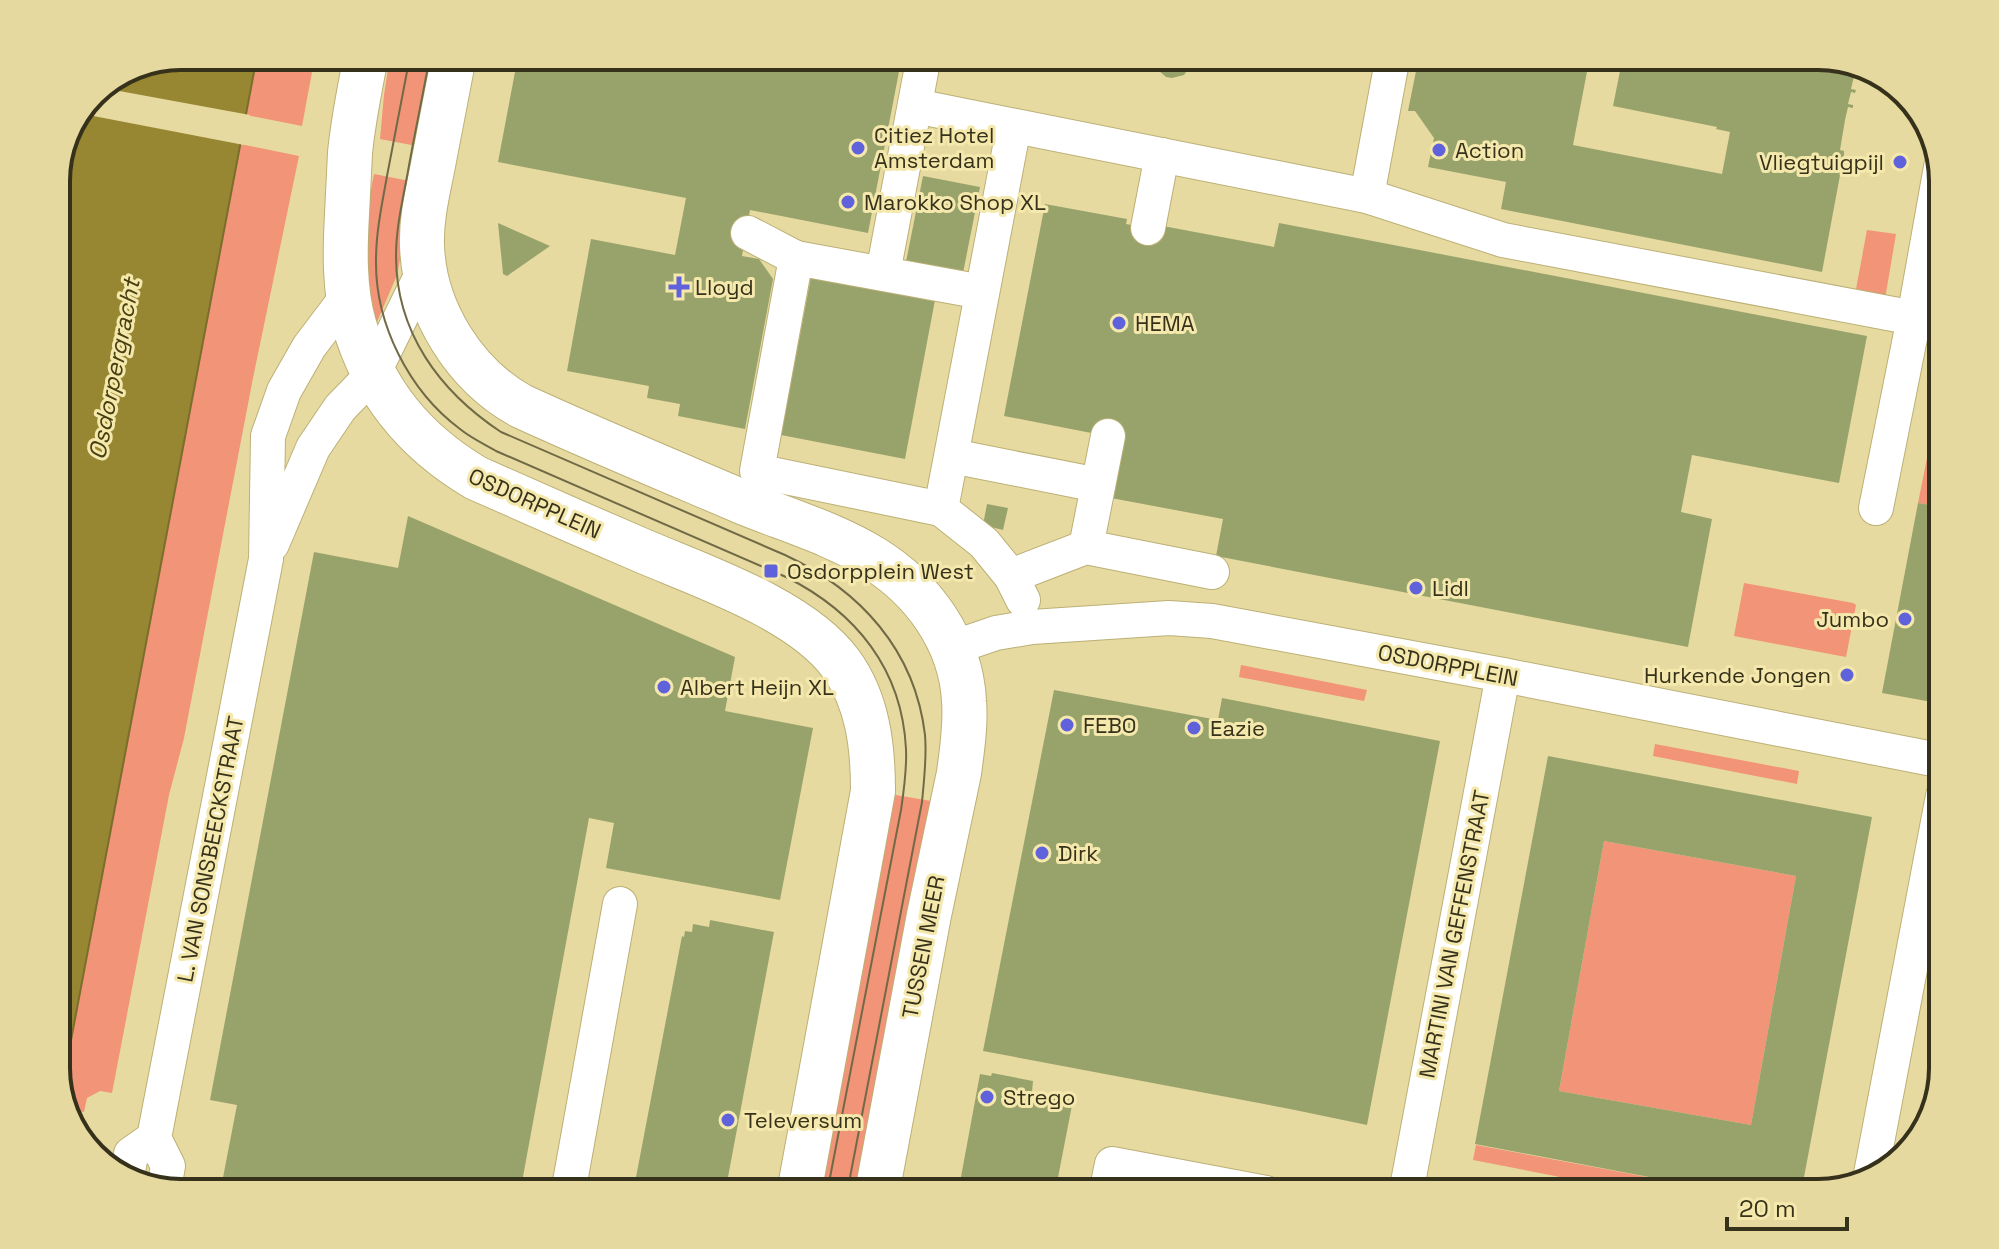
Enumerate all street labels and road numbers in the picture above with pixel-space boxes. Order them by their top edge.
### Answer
street label: OSDORPPLEIN [464,461,606,545]
street label: OSDORPPLEIN [1376,638,1520,692]
street label: L. VAN SONSBEECKSTRAAT [170,714,250,984]
street label: MARTINI VAN GEFFENSTRAAT [1412,787,1496,1081]
street label: TUSSEN MEER [895,873,951,1021]

